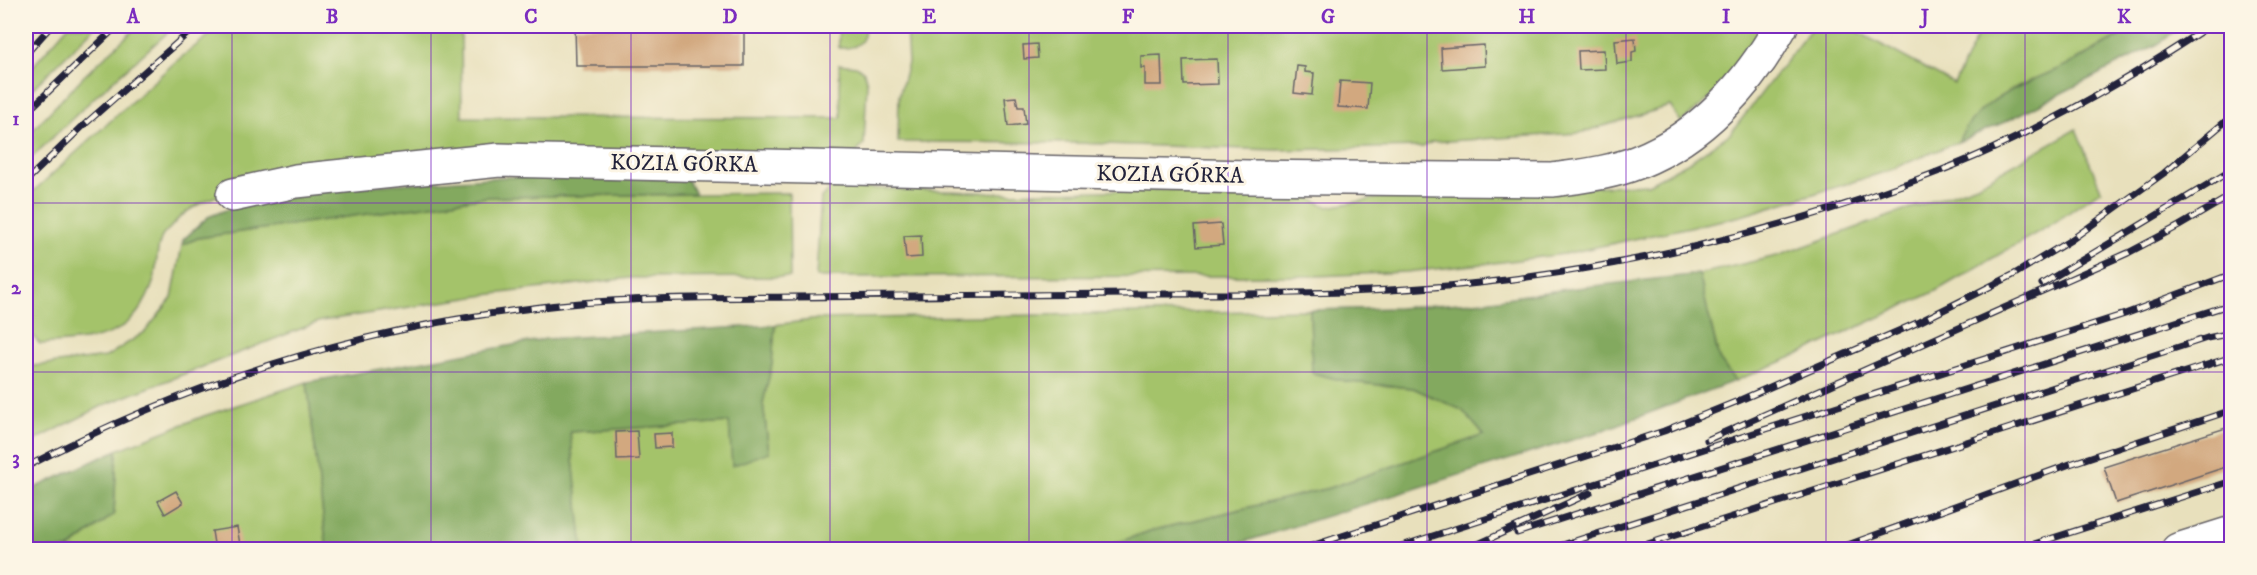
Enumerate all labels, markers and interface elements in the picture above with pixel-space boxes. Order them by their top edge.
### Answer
text: A [126,5,141,30]
text: B [326,5,338,30]
text: C [524,5,538,30]
text: D [723,5,738,30]
text: E [922,5,936,30]
text: F [1122,5,1135,30]
text: G [1321,5,1335,30]
text: H [1519,5,1536,30]
text: I [1722,5,1730,30]
text: J [1919,5,1929,30]
text: K [2117,5,2132,30]
text: 1 [12,107,20,132]
street label: KOZIA GÓRKA [610,148,759,179]
street label: KOZIA GÓRKA [1096,159,1245,190]
text: 2 [11,276,22,301]
text: 3 [12,446,20,471]

